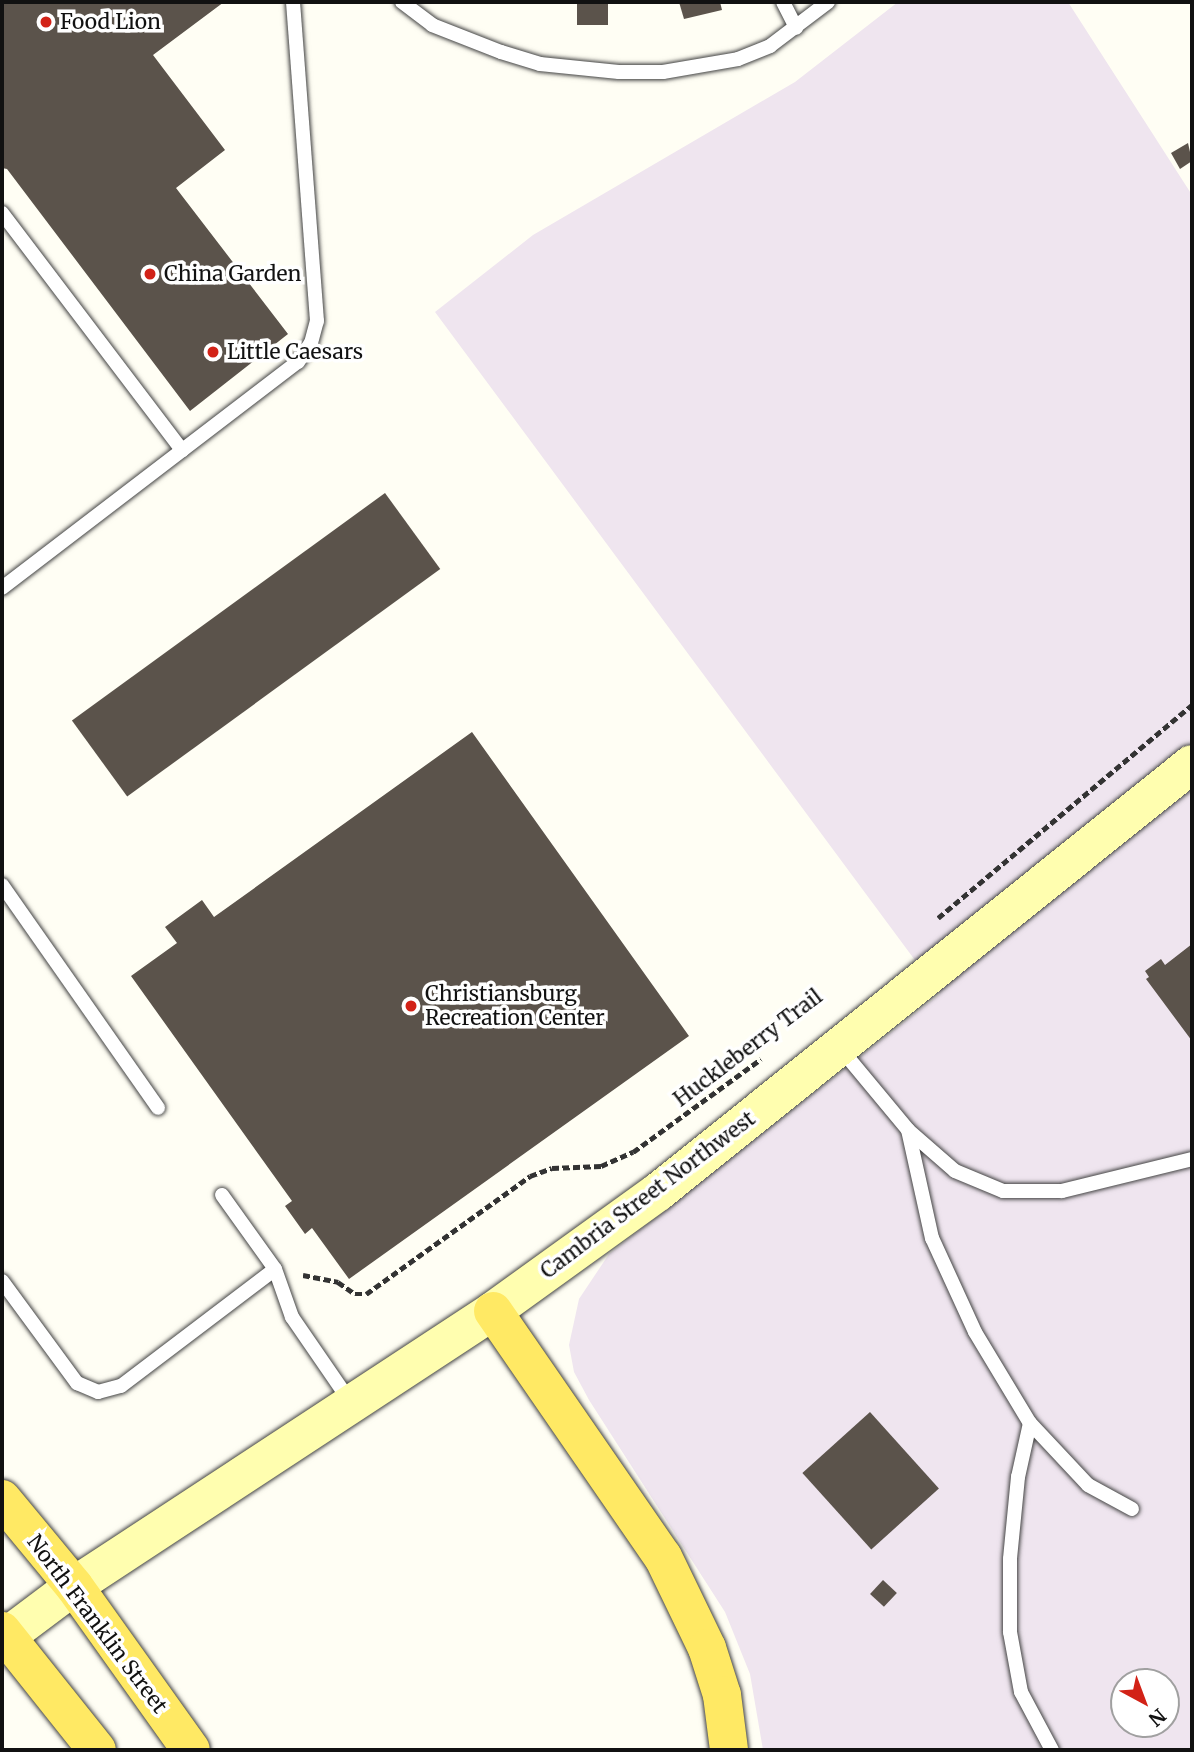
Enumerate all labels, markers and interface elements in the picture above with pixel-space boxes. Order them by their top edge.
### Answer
place label: Food Lion [60,9,161,35]
marker: Food Lion [38,14,54,30]
place label: China Garden [164,261,301,287]
marker: China Garden [142,266,158,282]
place label: Little Caesars [227,339,363,365]
marker: Little Caesars [205,344,221,360]
place label: Christiansburg Recreation Center [425,981,605,1031]
street label: Huckleberry Trail [669,984,827,1112]
marker: Christiansburg Recreation Center [403,998,419,1014]
street label: Cambria Street Northwest [536,1106,760,1284]
street label: North Franklin Street [22,1530,172,1718]
north arrow [1110,1668,1180,1738]
text: N [1144,1703,1171,1731]

